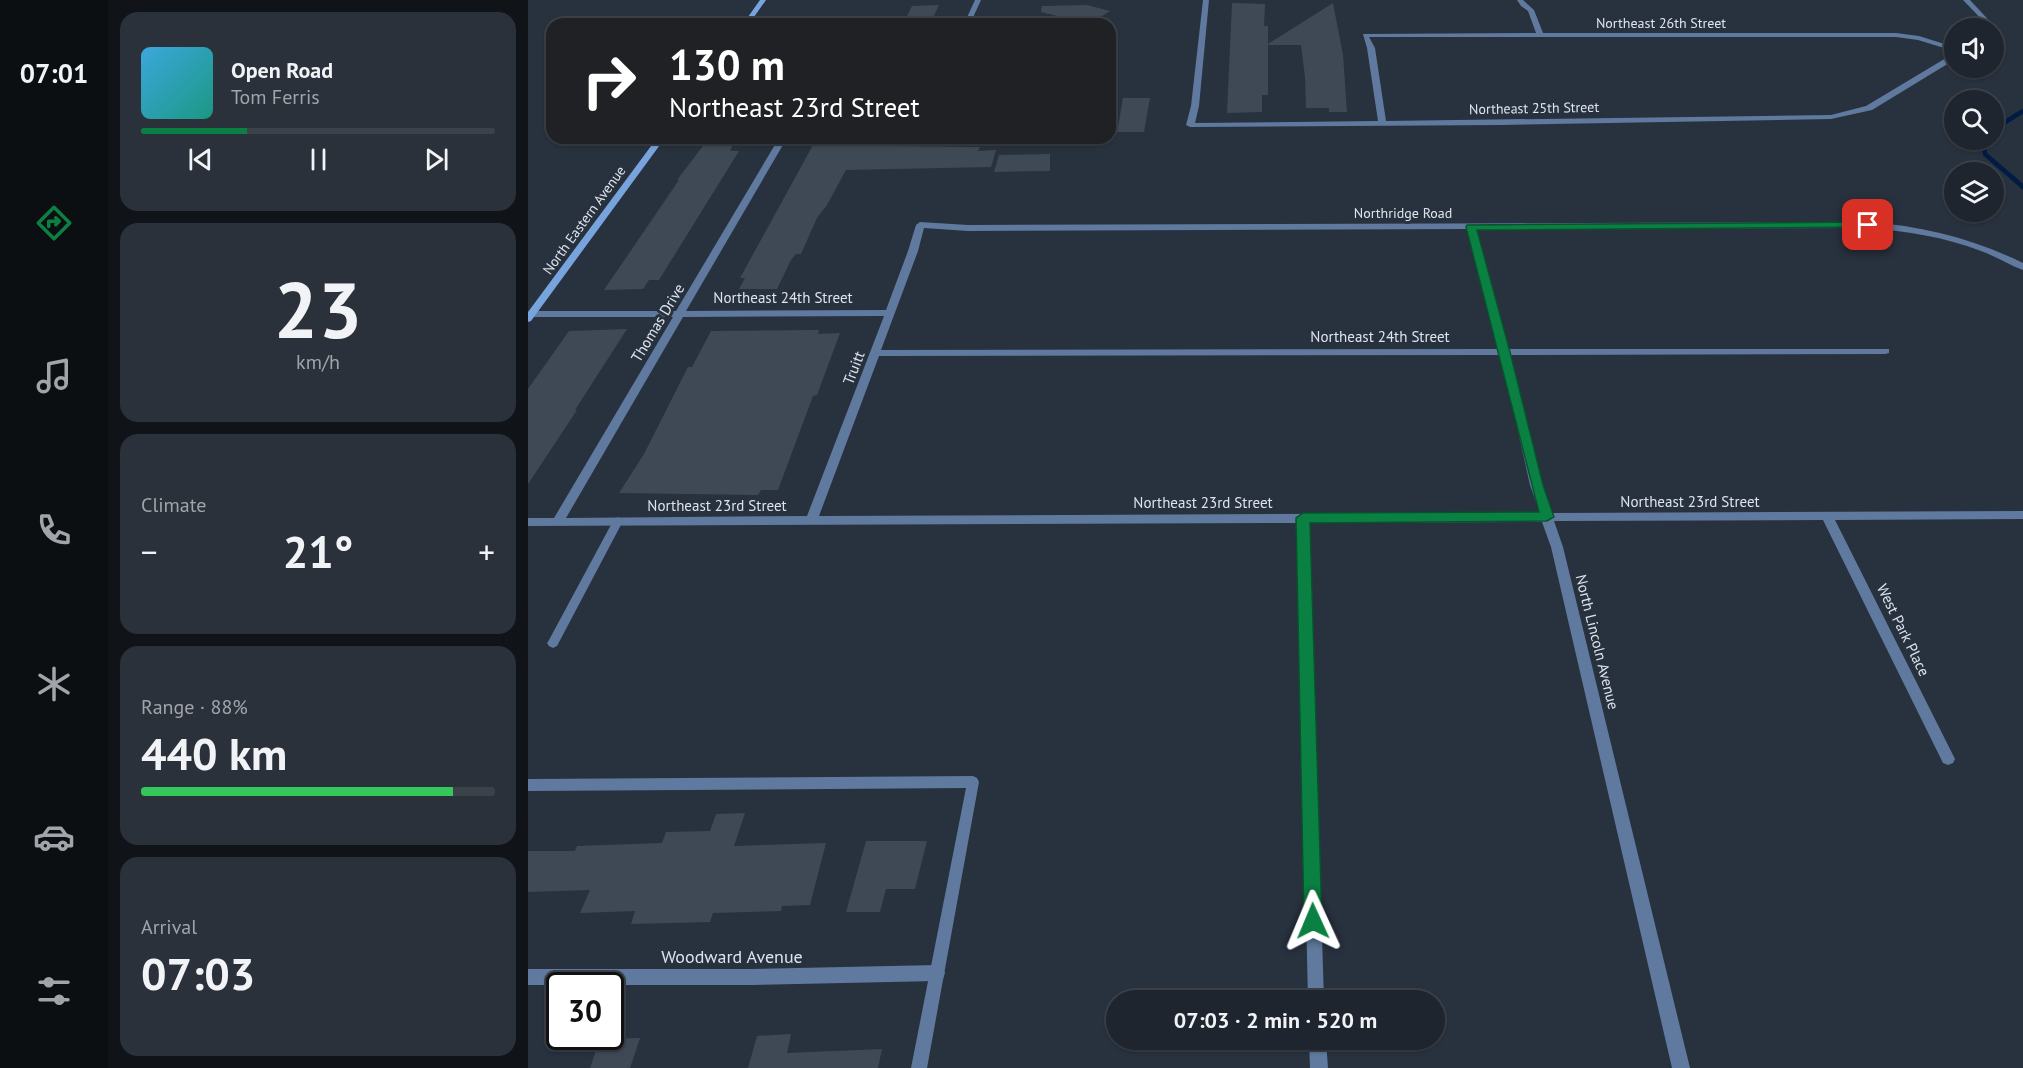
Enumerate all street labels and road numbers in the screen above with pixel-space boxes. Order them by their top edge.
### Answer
street label: Northeast 26th Street [1596,14,1726,32]
street label: Northeast 25th Street [1469,98,1599,118]
street label: North Eastern Avenue [539,162,629,278]
street label: Northridge Road [1354,204,1452,222]
street label: Thomas Drive [627,280,688,365]
street label: Northeast 24th Street [713,288,853,307]
street label: Northeast 24th Street [1310,327,1450,346]
street label: Truitt [839,348,869,387]
street label: Northeast 23rd Street [1620,492,1760,511]
street label: Northeast 23rd Street [1133,493,1273,512]
street label: Northeast 23rd Street [647,496,787,515]
street label: North Lincoln Avenue [1572,572,1623,711]
street label: West Park Place [1873,581,1934,679]
street label: Woodward Avenue [661,945,803,968]

